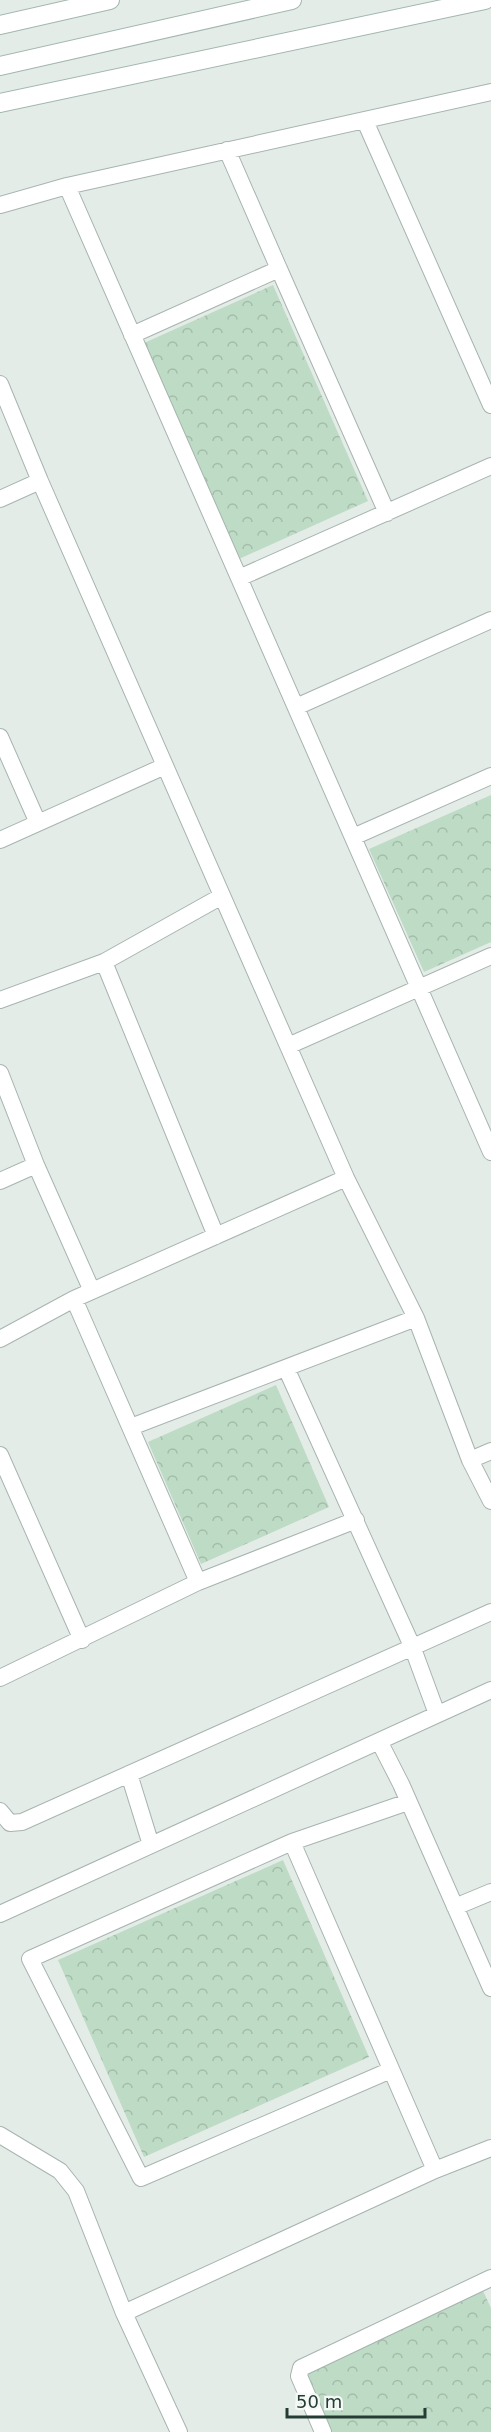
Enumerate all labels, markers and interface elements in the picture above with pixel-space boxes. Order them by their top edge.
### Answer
scale bar [287,2381,425,2419]
text: 50 m [296,2391,342,2412]

